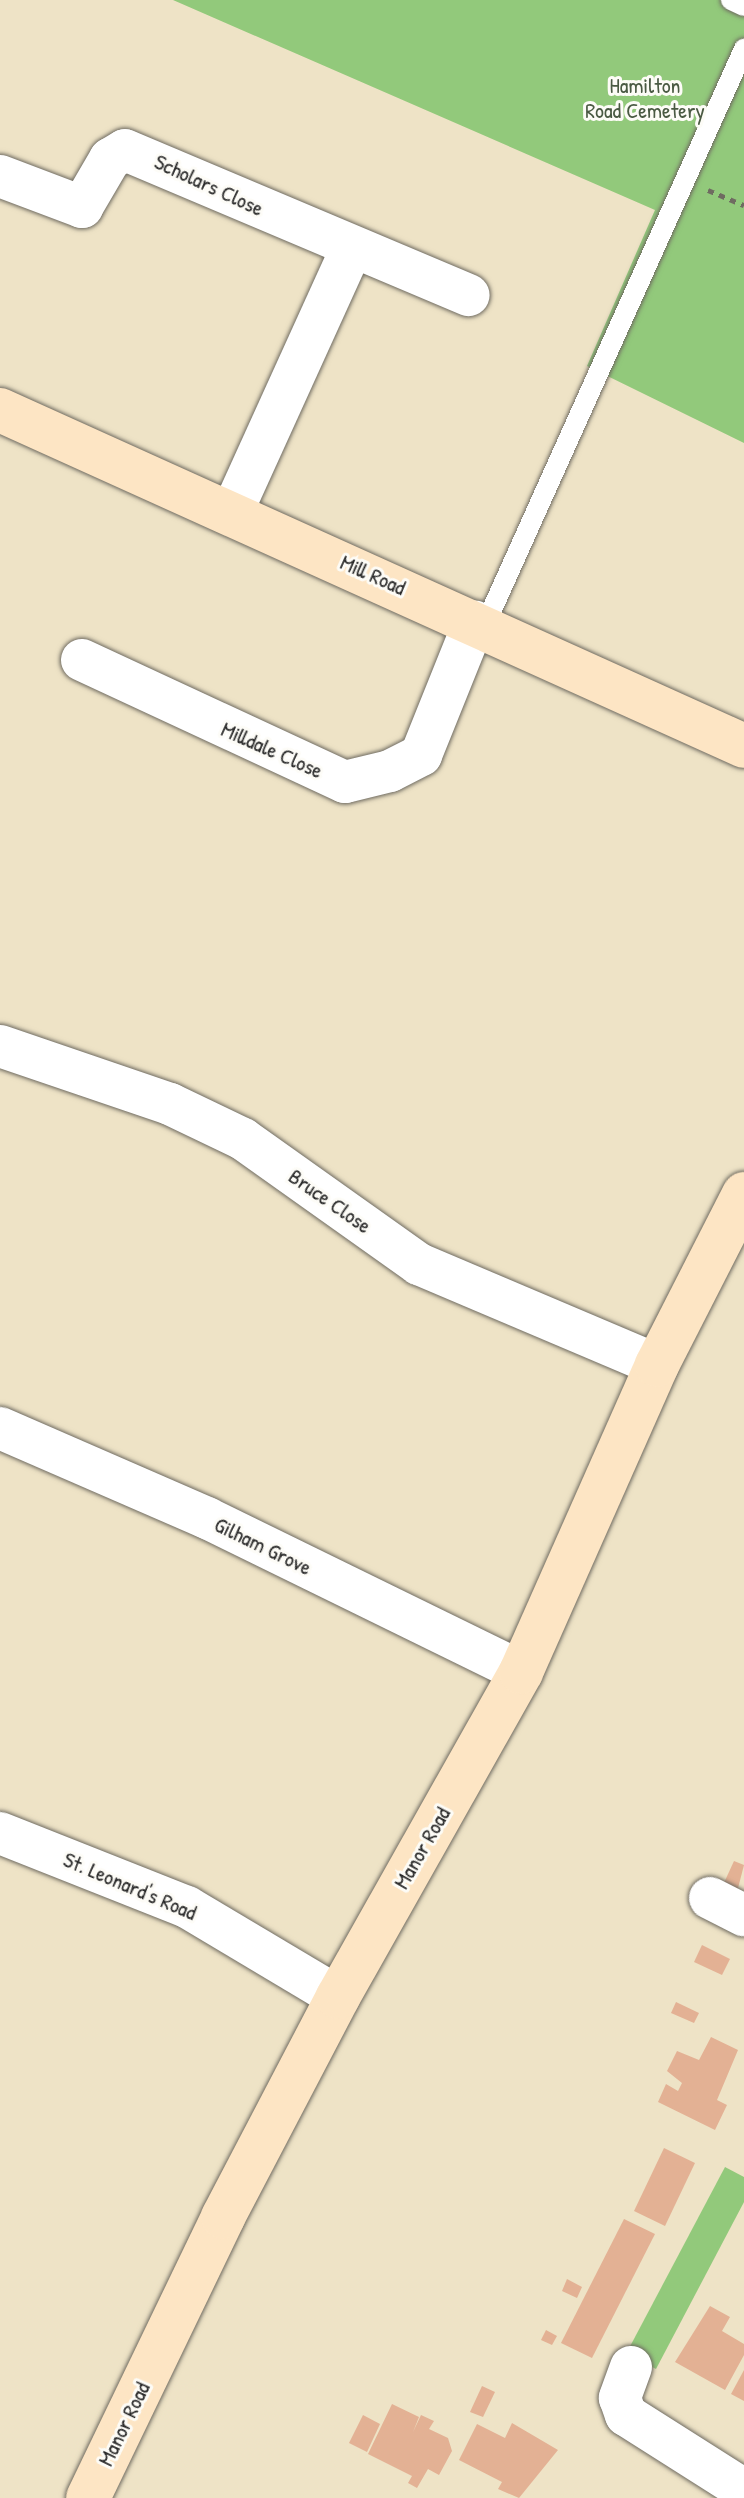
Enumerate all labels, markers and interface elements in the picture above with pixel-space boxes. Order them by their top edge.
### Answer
park label: Hamilton Road Cemetery [585,72,705,124]
street label: Scholars Close [150,148,268,222]
street label: Mill Road [336,549,410,601]
street label: Milldale Close [217,716,327,784]
street label: Bruce Close [284,1163,376,1239]
street label: Gilham Grove [210,1511,316,1581]
street label: Manor Road [388,1802,456,1894]
street label: St. Leonard's Road [59,1846,201,1926]
street label: Manor Road [92,2378,156,2470]

